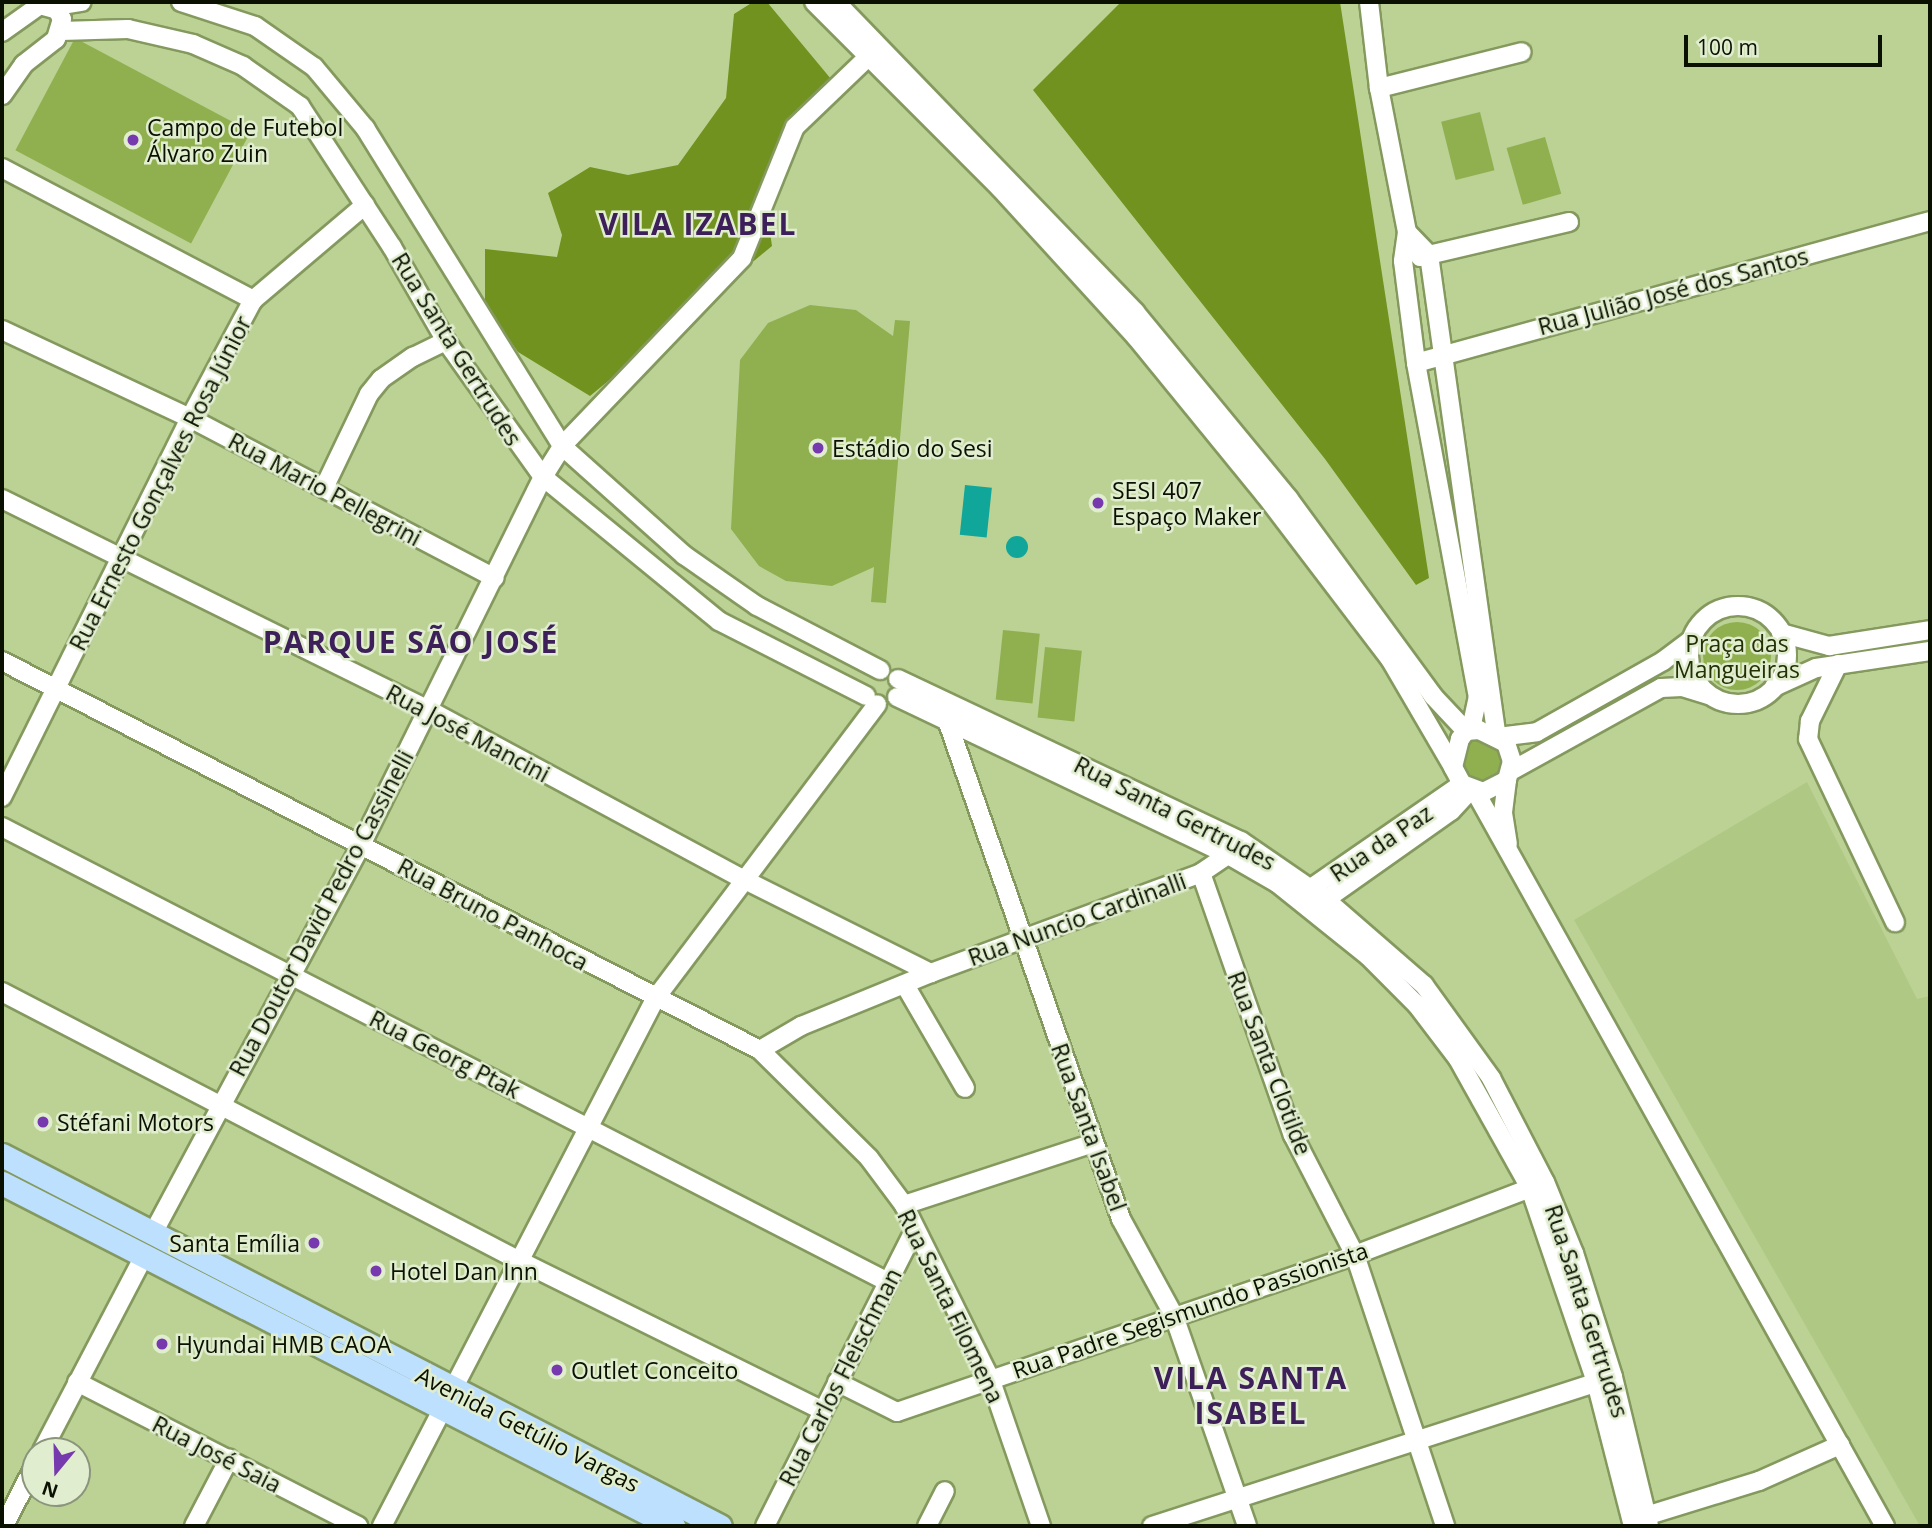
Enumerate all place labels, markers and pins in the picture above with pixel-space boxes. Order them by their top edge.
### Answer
place label: Campo de Futebol Álvaro Zuin [147,113,343,167]
marker: Campo de Futebol Álvaro Zuin [125,132,141,148]
place label: Estádio do Sesi [832,434,993,462]
marker: Estádio do Sesi [810,440,826,456]
place label: SESI 407 Espaço Maker [1112,476,1261,530]
marker: SESI 407 Espaço Maker [1090,495,1106,511]
place label: Stéfani Motors [57,1108,214,1136]
marker: Stéfani Motors [35,1114,51,1130]
place label: Santa Emília [169,1229,300,1257]
marker: Santa Emília [306,1235,322,1251]
place label: Hotel Dan Inn [390,1257,538,1285]
marker: Hotel Dan Inn [368,1263,384,1279]
place label: Hyundai HMB CAOA [176,1330,391,1358]
marker: Hyundai HMB CAOA [154,1336,170,1352]
place label: Outlet Conceito [571,1356,738,1384]
marker: Outlet Conceito [549,1362,565,1378]

